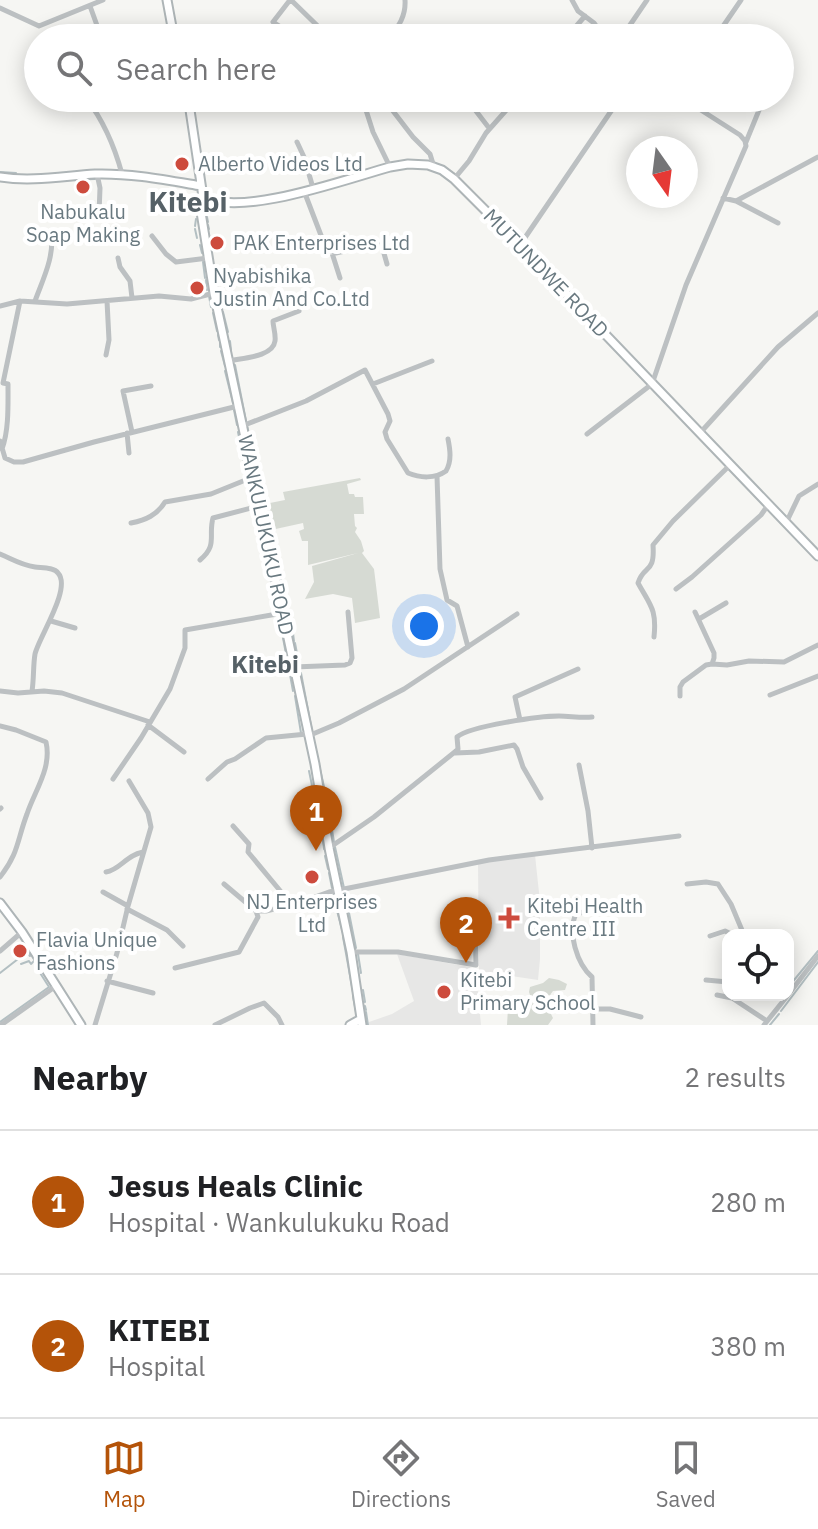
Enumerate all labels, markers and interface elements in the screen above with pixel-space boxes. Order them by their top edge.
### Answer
search box [24,24,794,112]
icon: search [52,46,96,90]
text: Search here [116,49,277,88]
north arrow [626,136,698,208]
place label: Alberto Videos Ltd [198,150,363,177]
marker: Alberto Videos Ltd [173,155,191,173]
marker: Nabukalu Soap Making [74,178,92,196]
district label: Kitebi [149,183,227,220]
place label: Nabukalu Soap Making [26,198,141,248]
street label: MUTUNDWE ROAD [478,202,615,343]
place label: PAK Enterprises Ltd [233,229,410,256]
marker: PAK Enterprises Ltd [208,234,226,252]
place label: Nyabishika Justin And Co.Ltd [213,262,370,312]
marker: Nyabishika Justin And Co.Ltd [188,279,206,297]
street label: WANKULUKUKU ROAD [232,432,301,637]
your location [404,606,444,646]
district label: Kitebi [231,648,299,680]
pin: 1 [290,785,342,851]
marker: NJ Enterprises Ltd [303,868,321,886]
place label: NJ Enterprises Ltd [246,888,378,938]
place label: Kitebi Health Centre III [527,892,643,942]
pin: 2 [440,897,492,963]
marker: Kitebi Health Centre III [498,907,520,929]
place label: Flavia Unique Fashions [36,926,157,976]
map controls [722,929,794,1001]
button: locate [722,929,794,1001]
marker: Flavia Unique Fashions [11,942,29,960]
place label: Kitebi Primary School [460,966,596,1016]
marker: Kitebi Primary School [435,983,453,1001]
text: Nearby [32,1055,147,1099]
text: 2 results [684,1060,786,1094]
text: Jesus Heals Clinic [108,1166,363,1205]
text: 1 [50,1185,66,1219]
text: 280 m [710,1185,786,1219]
text: Hospital · Wankulukuku Road [108,1205,450,1239]
text: KITEBI [108,1310,210,1349]
text: 2 [50,1329,66,1363]
text: 380 m [710,1329,786,1363]
text: Hospital [108,1349,205,1383]
tab: Map [102,1436,146,1513]
tab: Directions [351,1436,451,1513]
tab: Saved [656,1436,716,1513]

